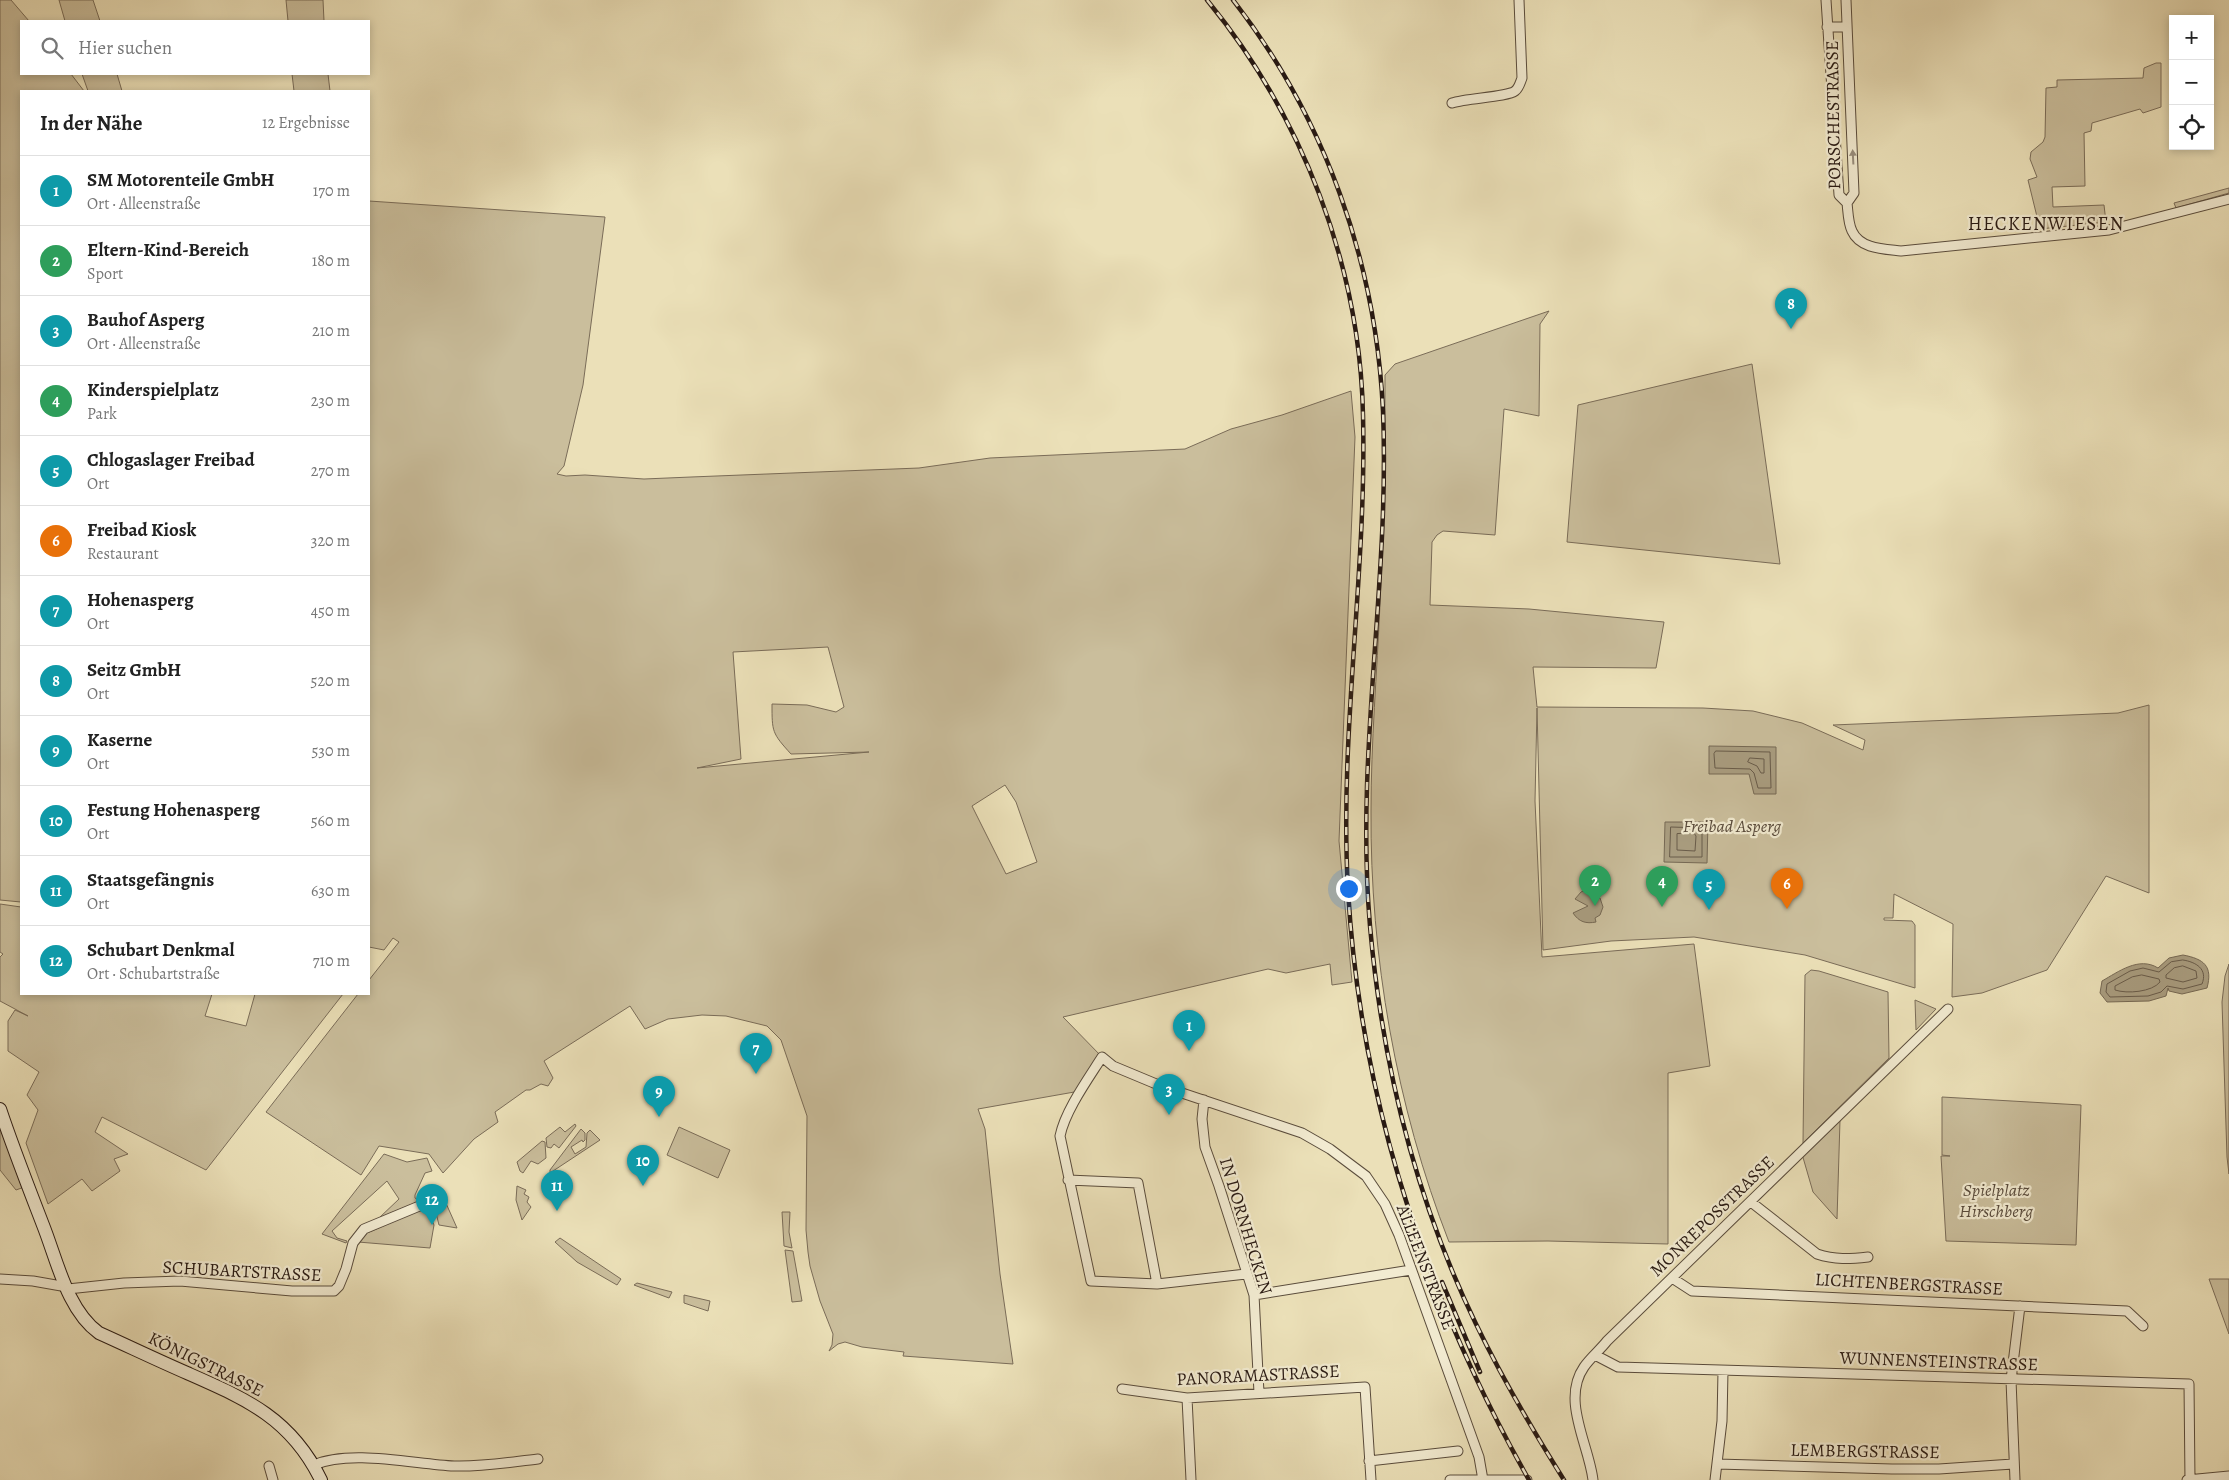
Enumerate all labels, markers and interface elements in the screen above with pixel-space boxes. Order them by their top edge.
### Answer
map controls [2169,15,2214,150]
button: + [2169,15,2214,60]
search box [20,20,370,75]
icon: search [38,34,66,62]
text: Hier suchen [78,35,172,61]
street label: PORSCHESTRASSE [1820,40,1846,190]
button: − [2169,60,2214,105]
button: locate [2169,105,2214,150]
text: In der Nähe [40,109,142,137]
text: 12 Ergebnisse [262,112,350,134]
one-way arrow [1848,148,1856,164]
text: SM Motorenteile GmbH [87,167,274,193]
text: 1 [53,180,59,202]
text: 170 m [313,180,350,202]
text: Ort · Alleenstraße [87,193,201,215]
district label: HECKENWIESEN [1968,211,2124,237]
text: Eltern-Kind-Bereich [87,237,249,263]
text: 2 [52,250,60,272]
text: 180 m [312,250,350,272]
text: Sport [87,263,123,285]
pin: 8 [1775,288,1807,329]
text: Bauhof Asperg [87,307,204,333]
text: 3 [53,320,59,342]
text: 210 m [312,320,350,342]
text: Ort · Alleenstraße [87,333,201,355]
text: Kinderspielplatz [87,377,219,403]
text: 4 [52,390,60,412]
text: 230 m [311,390,350,412]
text: Park [87,403,117,425]
text: Chlogaslager Freibad [87,447,255,473]
text: 5 [53,460,59,482]
text: 270 m [311,460,350,482]
text: Ort [87,473,109,495]
text: Freibad Kiosk [87,517,196,543]
text: 6 [52,530,60,552]
text: 320 m [311,530,350,552]
text: Restaurant [87,543,159,565]
text: Hohenasperg [87,587,194,613]
text: 7 [53,600,59,622]
text: 450 m [311,600,350,622]
text: Ort [87,613,109,635]
text: Seitz GmbH [87,657,181,683]
text: 8 [52,670,60,692]
text: 520 m [311,670,350,692]
text: Ort [87,683,109,705]
text: Kaserne [87,727,152,753]
text: 9 [52,740,60,762]
text: 530 m [311,740,350,762]
text: Ort [87,753,109,775]
text: Festung Hohenasperg [87,797,260,823]
text: 10 [49,810,63,832]
text: 560 m [311,810,350,832]
park label: Freibad Asperg [1683,814,1781,838]
text: Ort [87,823,109,845]
pin: 2 [1579,865,1611,906]
pin: 4 [1646,866,1678,907]
text: Staatsgefängnis [87,867,214,893]
pin: 6 [1771,868,1803,909]
pin: 5 [1693,869,1725,910]
your location [1336,876,1362,902]
text: 11 [50,880,62,902]
text: 630 m [311,880,350,902]
text: Ort [87,893,109,915]
text: Schubart Denkmal [87,937,235,963]
text: 12 [49,950,63,972]
text: 710 m [313,950,350,972]
text: Ort · Schubartstraße [87,963,220,985]
pin: 1 [1173,1010,1205,1051]
pin: 7 [740,1033,772,1074]
pin: 3 [1153,1074,1185,1115]
pin: 9 [643,1076,675,1117]
pin: 10 [627,1145,659,1186]
street label: MONREPOSSTRASSE [1644,1150,1780,1282]
street label: IN DORNHECKEN [1214,1155,1278,1297]
pin: 11 [541,1170,573,1211]
park label: Spielplatz Hirschberg [1959,1178,2033,1223]
pin: 12 [416,1184,448,1225]
street label: ALLEENSTRASSE [1391,1200,1461,1333]
street label: SCHUBARTSTRASSE [162,1255,322,1287]
street label: LICHTENBERGSTRASSE [1815,1267,2003,1301]
street label: KÖNIGSTRASSE [144,1326,268,1402]
street label: WUNNENSTEINSTRASSE [1838,1346,2039,1376]
street label: PANORAMASTRASSE [1176,1359,1340,1391]
street label: LEMBERGSTRASSE [1790,1438,1940,1464]

